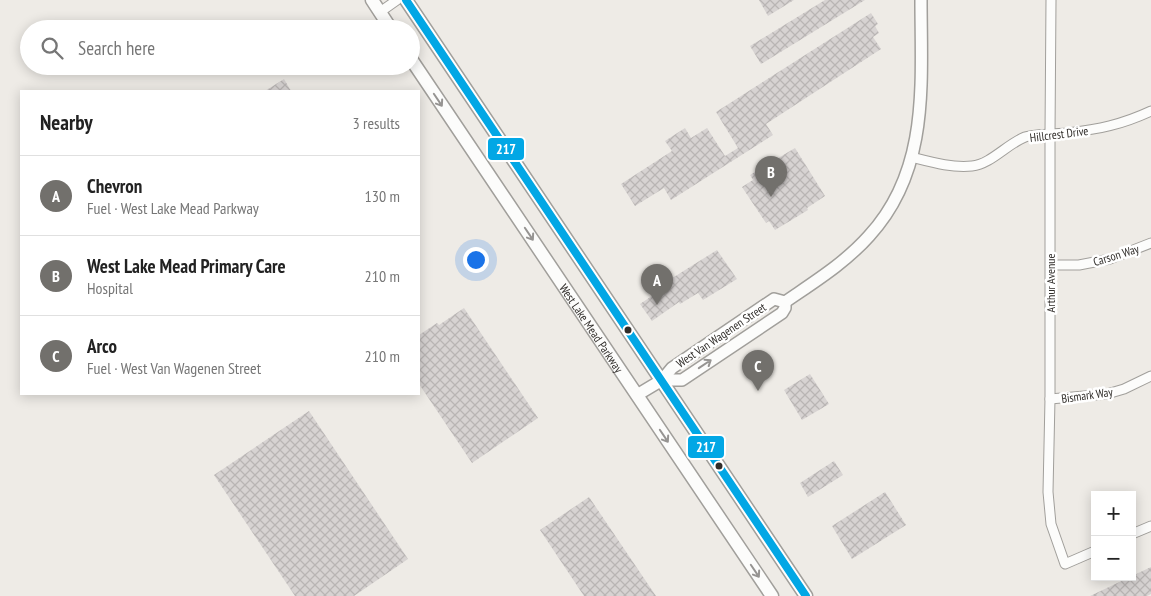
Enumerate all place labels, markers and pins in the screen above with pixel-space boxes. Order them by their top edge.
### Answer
pin: B [755,156,787,197]
pin: A [641,264,673,305]
unlabelled marker [623,325,633,335]
pin: C [742,350,774,391]
unlabelled marker [714,461,724,471]

